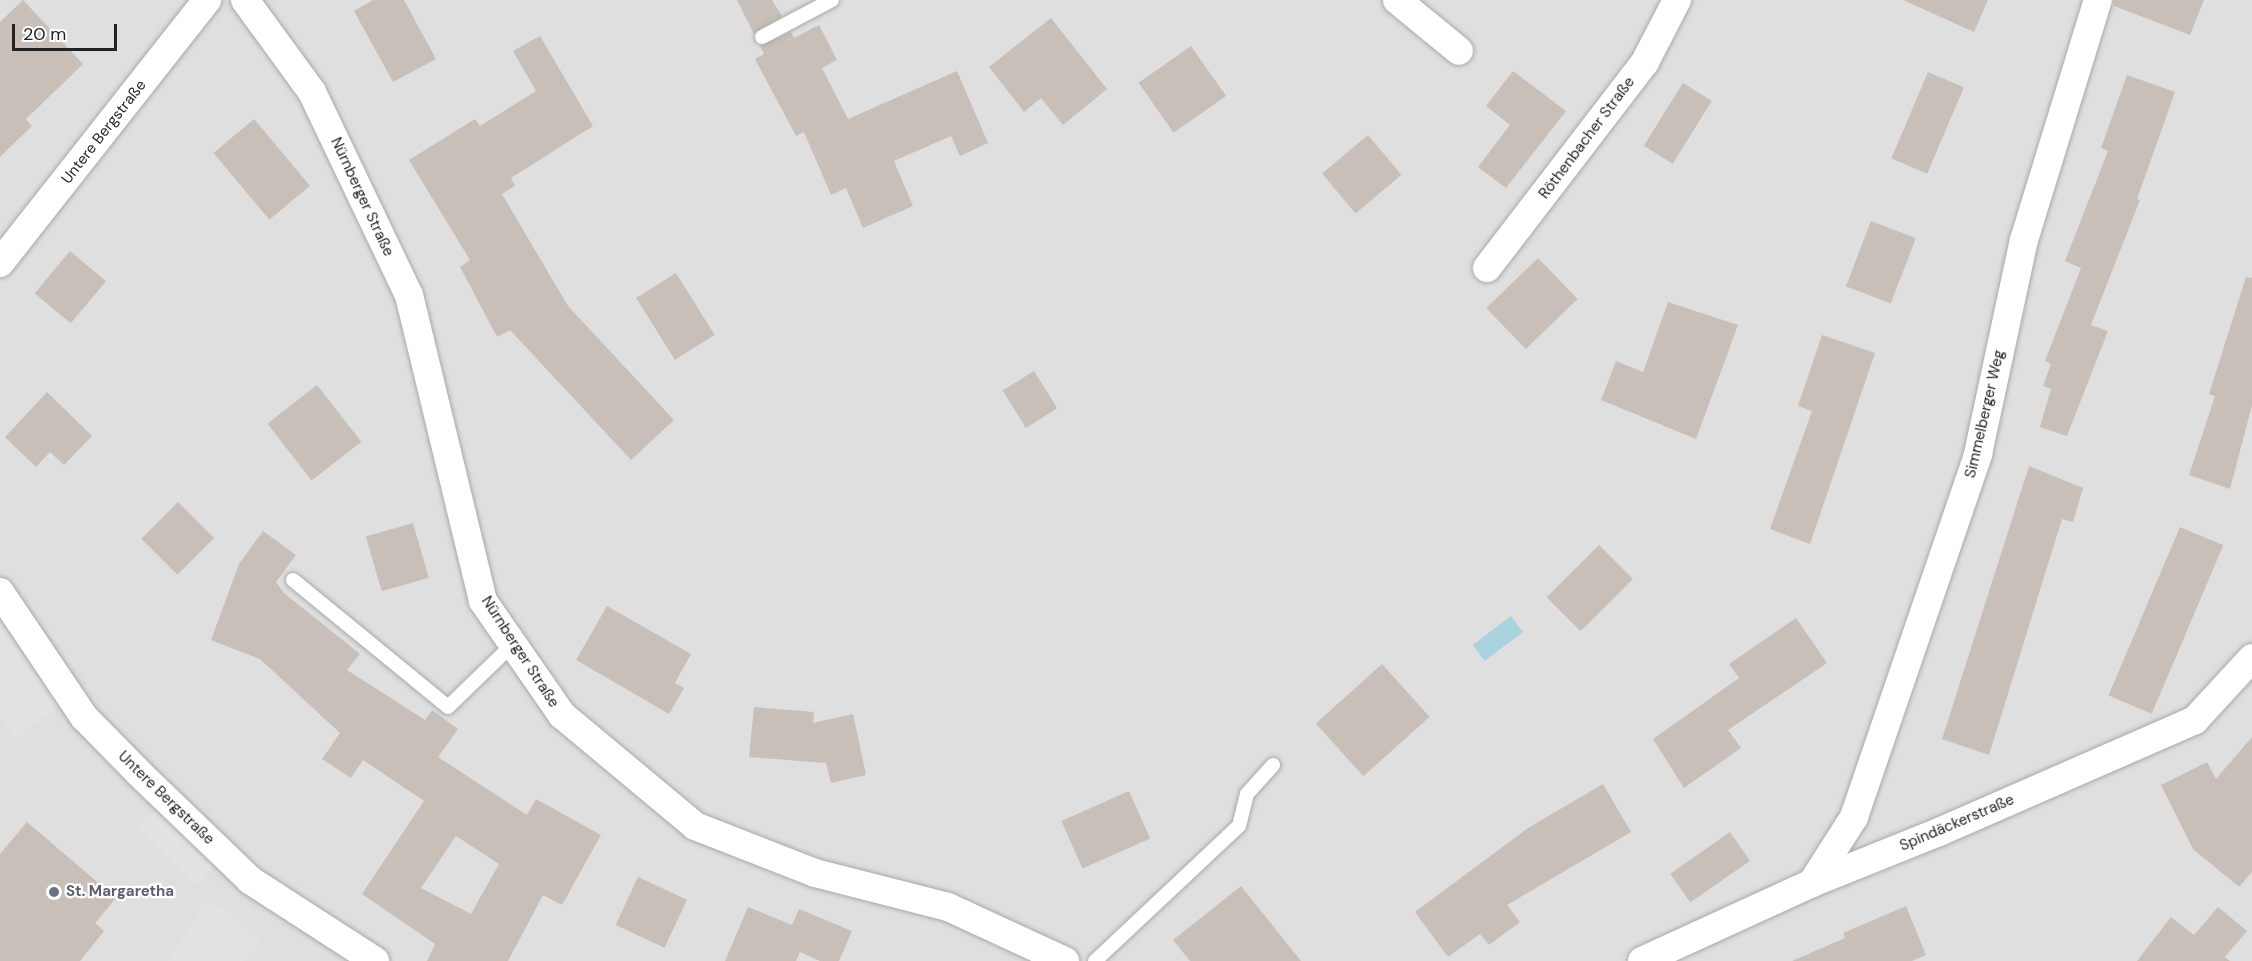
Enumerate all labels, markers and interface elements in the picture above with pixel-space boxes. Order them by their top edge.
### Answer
scale bar [15,12,120,50]
text: 20 m [23,22,66,46]
street label: Röthenbacher Straße [1535,73,1639,203]
street label: Untere Bergstraße [58,77,150,187]
street label: Nürnberger Straße [327,135,397,259]
street label: Simmelberger Weg [1962,348,2008,480]
street label: Nürnberger Straße [477,593,563,711]
street label: Untere Bergstraße [114,748,218,848]
street label: Spindäckerstraße [1897,791,2017,855]
place label: St. Margaretha [66,883,174,901]
marker: St. Margaretha [47,885,61,899]

